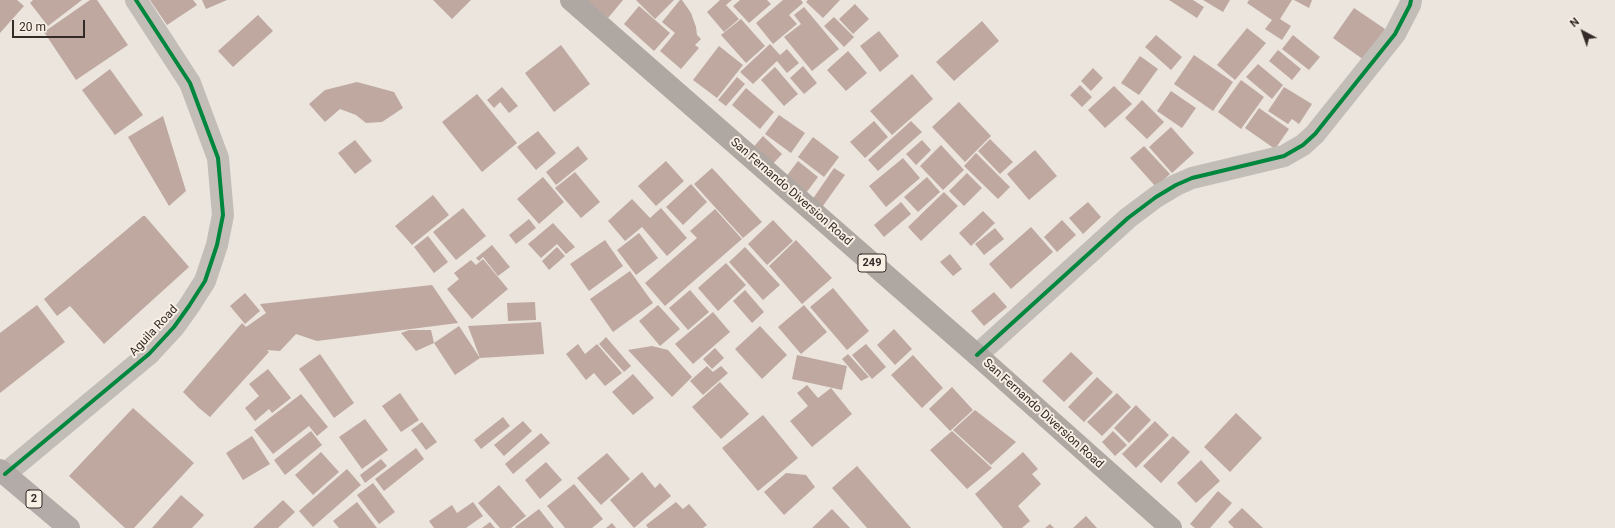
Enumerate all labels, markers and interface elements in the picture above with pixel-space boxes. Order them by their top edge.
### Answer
scale bar [14,12,87,38]
north arrow [1563,12,1603,52]
text: N [1568,15,1582,30]
text: 20 m [19,20,46,34]
street label: San Fernando Diversion Road [727,135,855,249]
road number: 249 [858,254,886,272]
street label: Aguila Road [127,303,181,359]
street label: San Fernando Diversion Road [980,356,1106,472]
road number: 2 [26,490,42,508]

